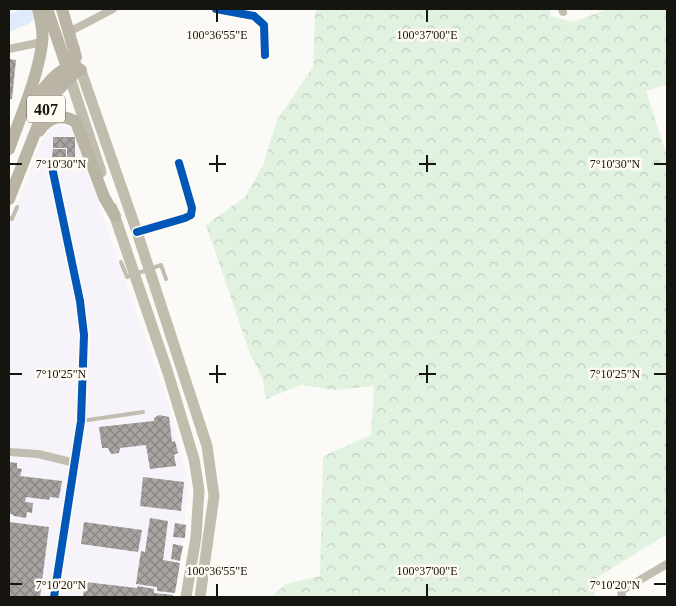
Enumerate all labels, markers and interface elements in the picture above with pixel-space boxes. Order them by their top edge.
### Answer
text: 100°36'55"E [186,28,248,42]
text: 100°37'00"E [396,28,458,42]
road number: 407 [27,96,65,122]
text: 7°10'30"N [36,157,87,171]
text: 7°10'30"N [590,157,641,171]
text: 7°10'25"N [36,367,87,381]
text: 7°10'25"N [590,367,641,381]
text: 100°36'55"E [186,564,248,578]
text: 100°37'00"E [396,564,458,578]
text: 7°10'20"N [36,578,87,592]
text: 7°10'20"N [590,578,641,592]

